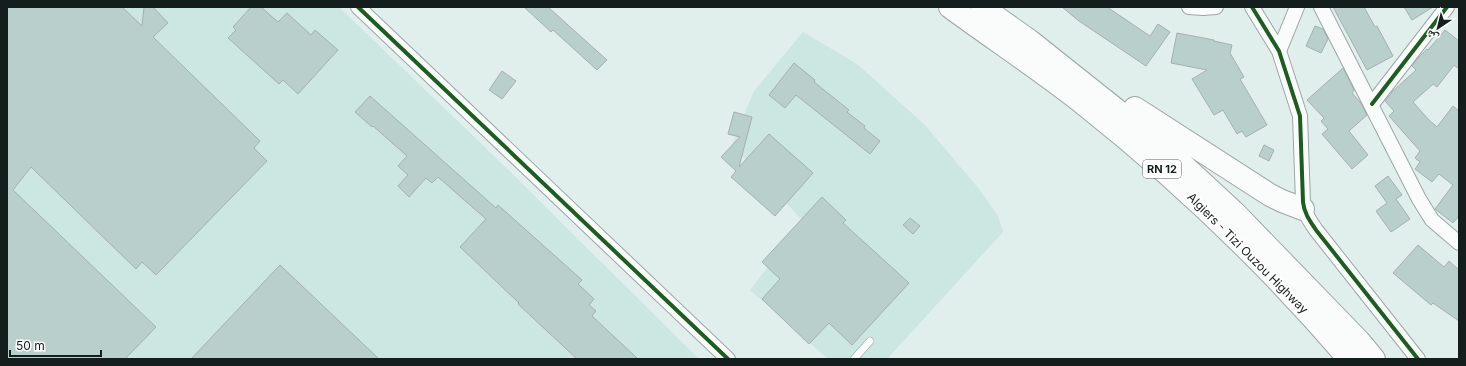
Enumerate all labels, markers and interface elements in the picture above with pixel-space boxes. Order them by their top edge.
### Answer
north arrow [1418,8,1458,48]
text: ش [1423,26,1442,45]
road number: RN 12 [1143,160,1181,178]
street label: Algiers - Tizi Ouzou Highway [1184,189,1312,317]
scale bar [10,332,101,358]
text: 50 m [16,338,45,353]

